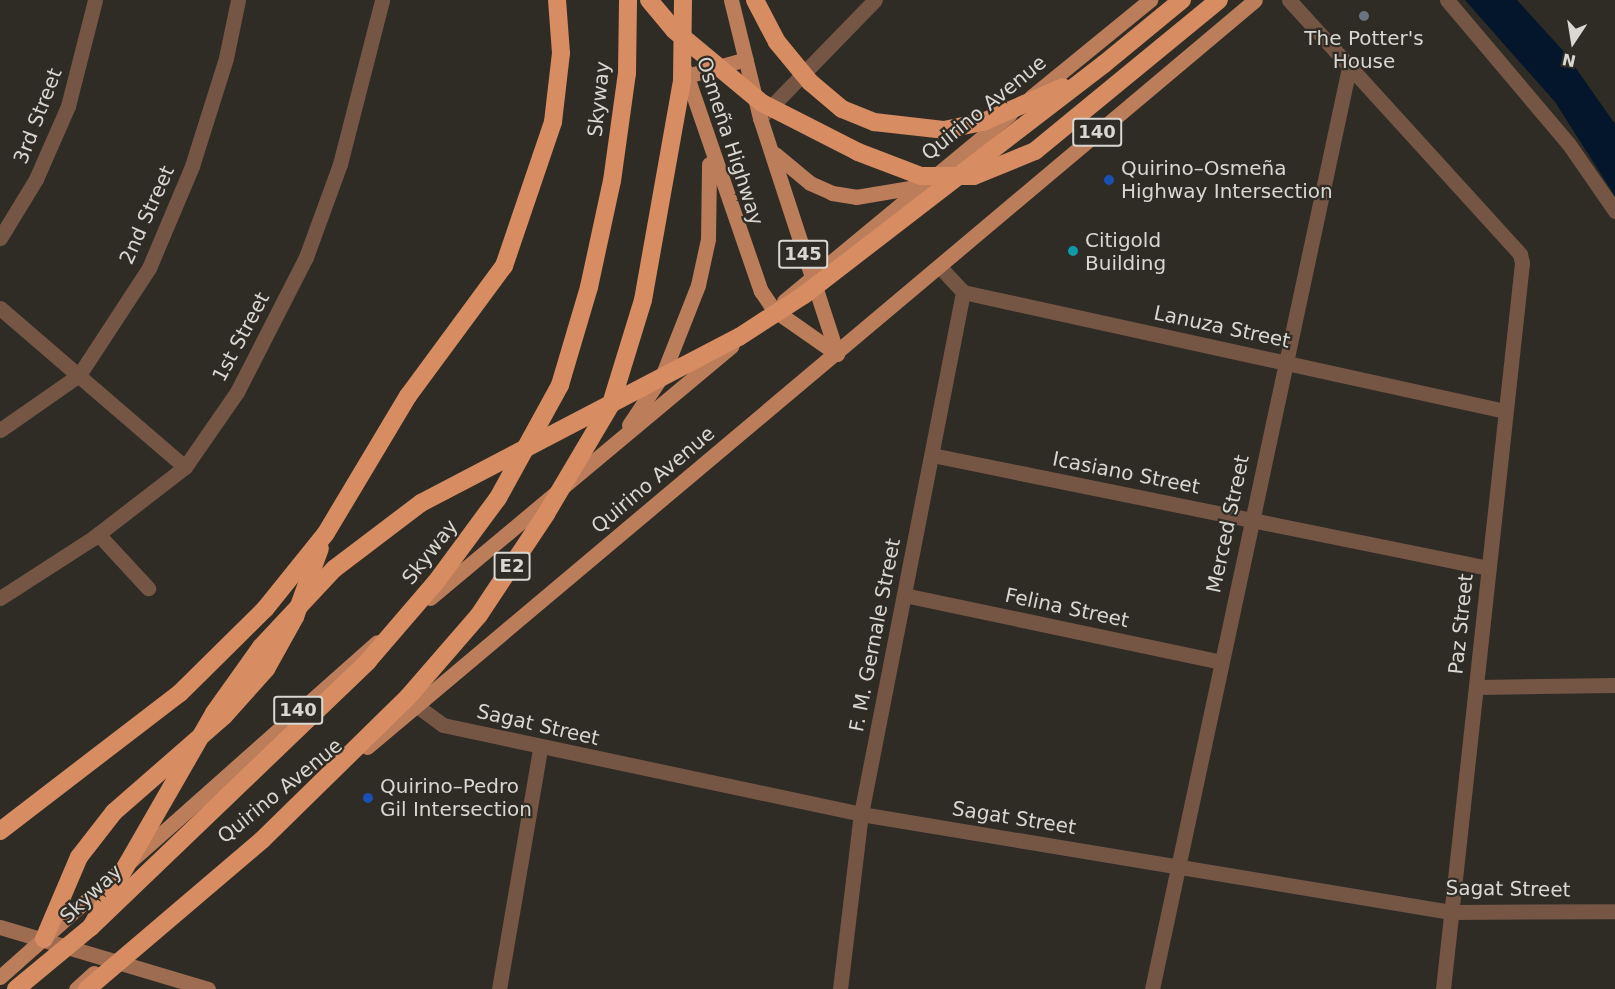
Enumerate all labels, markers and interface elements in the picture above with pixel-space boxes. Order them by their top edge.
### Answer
marker: The Potter's House [1357,9,1371,23]
north arrow [1543,12,1603,72]
place label: The Potter's House [1304,26,1424,73]
text: N [1561,49,1578,71]
street label: Quirino Avenue [917,50,1051,166]
street label: Osmeña Highway [691,54,769,228]
street label: Skyway [583,60,615,138]
street label: 3rd Street [9,65,67,167]
road number: 140 [1072,117,1122,147]
place label: Quirino–Osmeña Highway Intersection [1121,156,1333,203]
street label: 2nd Street [115,162,179,268]
marker: Quirino–Osmeña Highway Intersection [1102,173,1116,187]
place label: Citigold Building [1085,228,1166,275]
road number: 145 [778,239,828,269]
marker: Citigold Building [1066,244,1080,258]
street label: 1st Street [207,288,275,386]
street label: Lanuza Street [1152,301,1292,353]
street label: Quirino Avenue [587,422,719,538]
street label: Icasiano Street [1050,447,1202,499]
street label: Merced Street [1202,453,1254,595]
street label: Skyway [397,515,463,589]
street label: F. M. Gernale Street [844,536,906,734]
road number: E2 [492,551,532,581]
street label: Paz Street [1444,572,1478,676]
street label: Felina Street [1003,583,1131,633]
road number: 140 [272,695,324,725]
street label: Sagat Street [474,699,602,751]
street label: Quirino Avenue [213,733,347,849]
place label: Quirino–Pedro Gil Intersection [380,774,532,821]
marker: Quirino–Pedro Gil Intersection [361,791,375,805]
street label: Sagat Street [950,796,1078,840]
street label: Skyway [55,859,127,929]
street label: Sagat Street [1445,876,1571,902]

